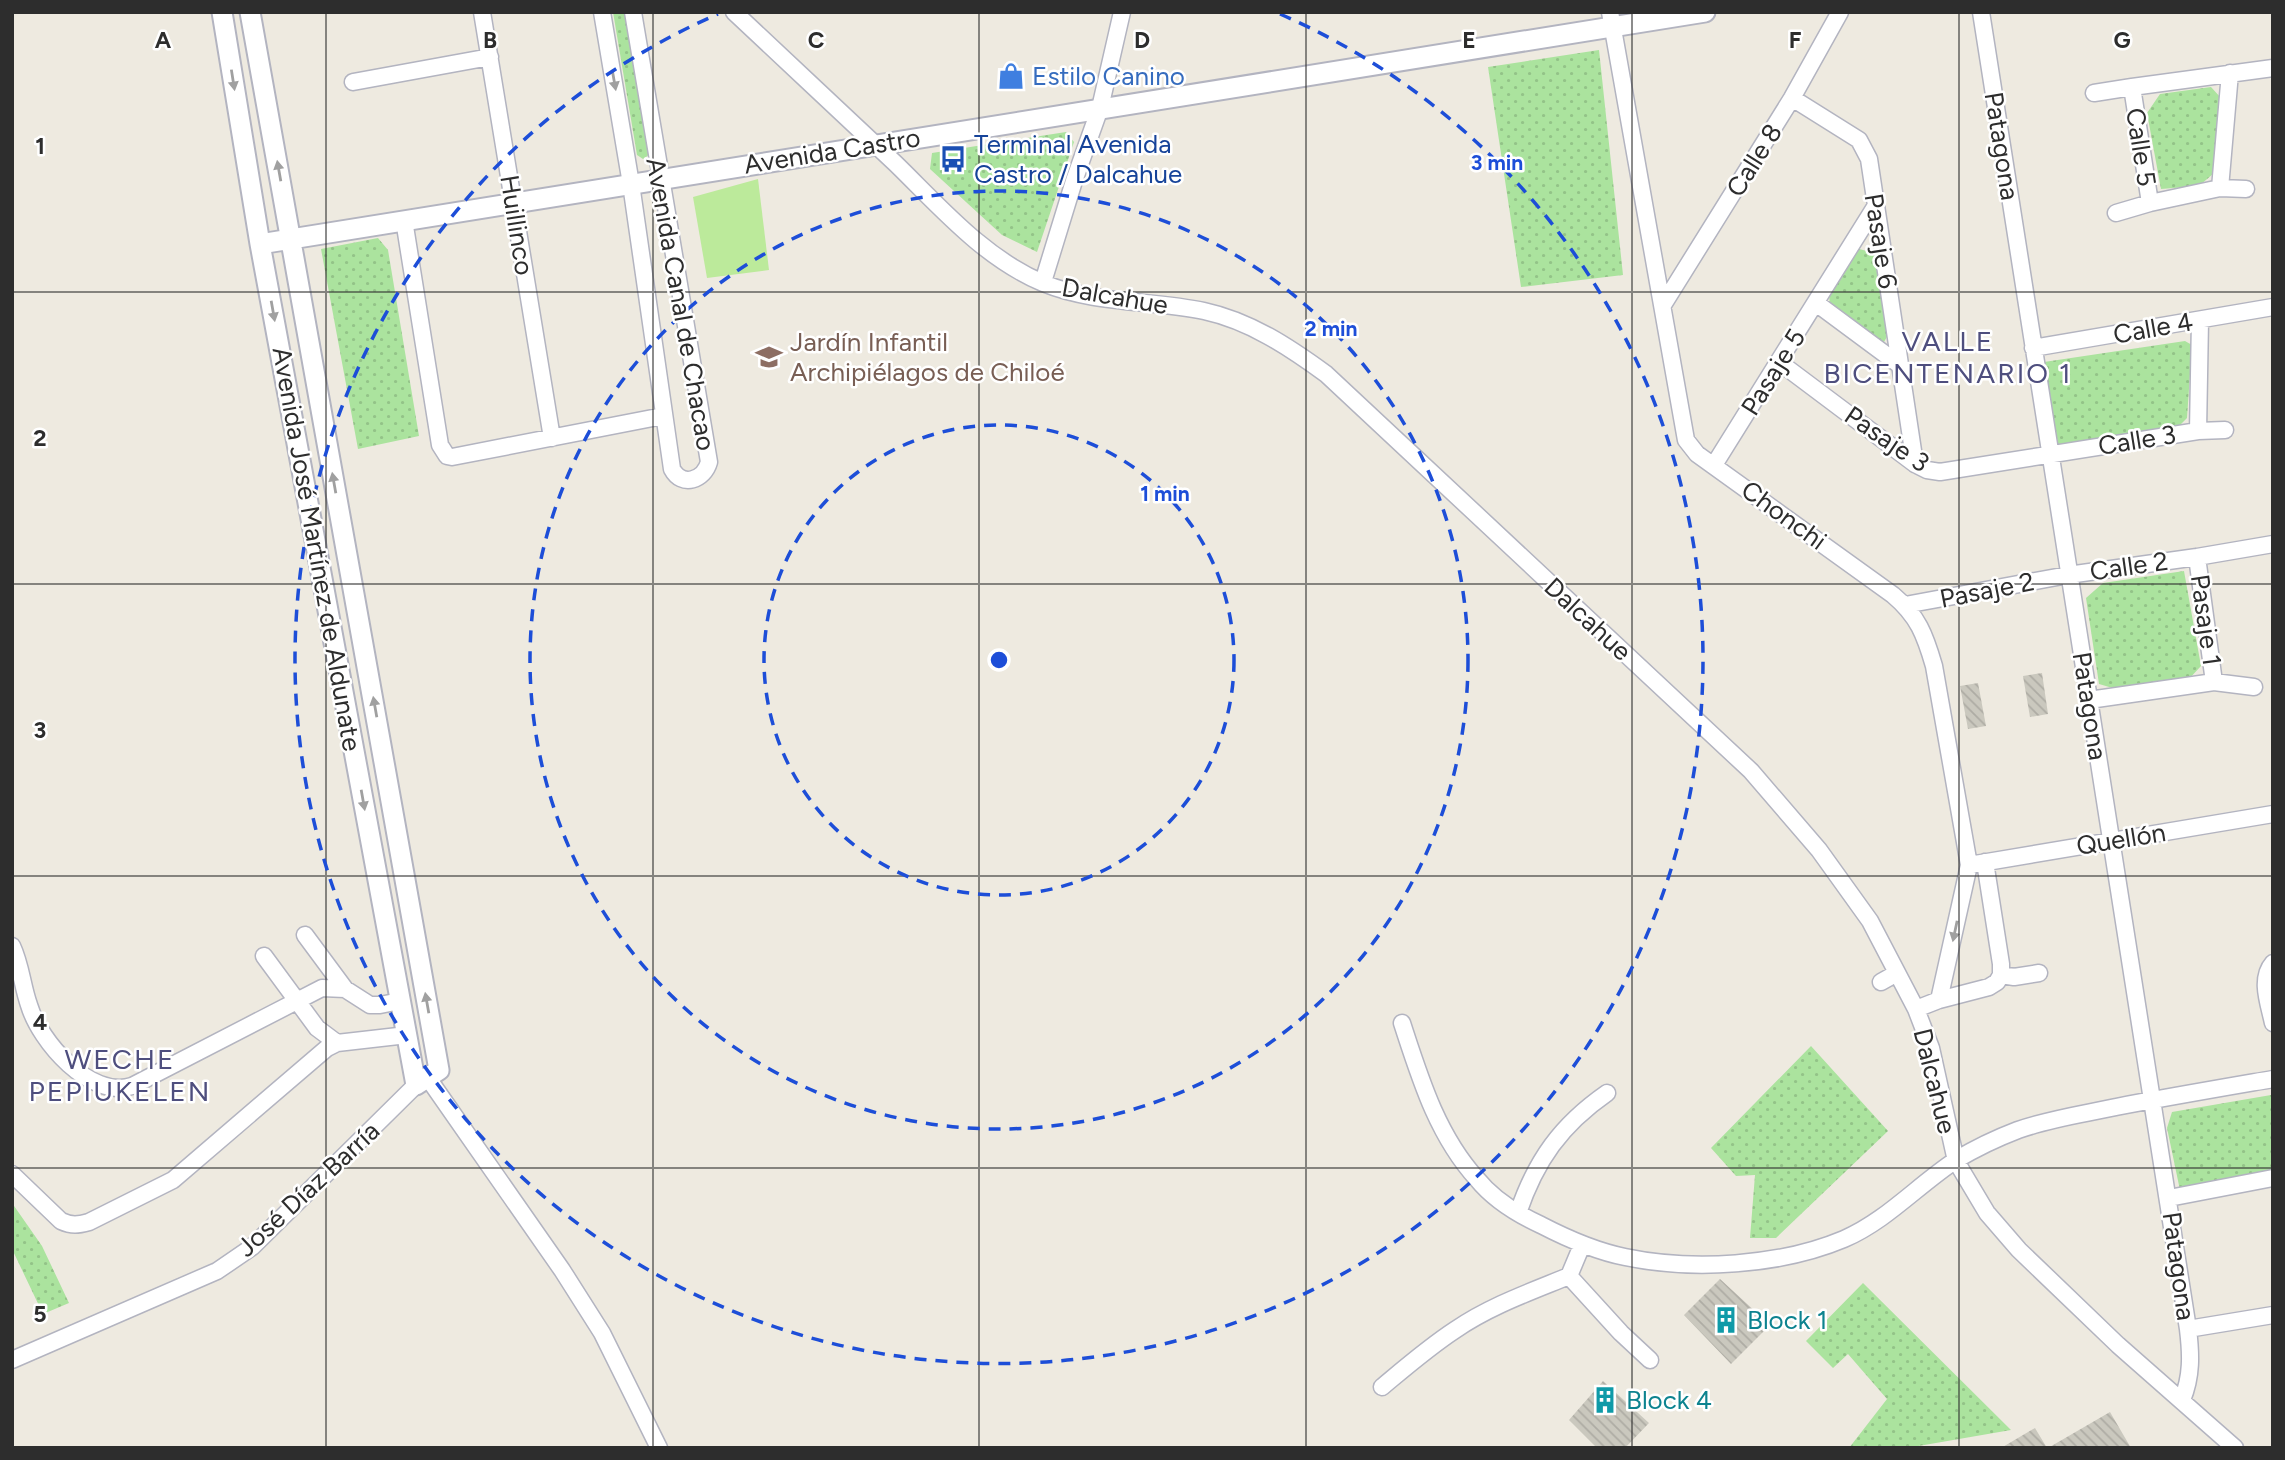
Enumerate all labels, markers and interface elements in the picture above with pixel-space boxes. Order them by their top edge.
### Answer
text: A [155,26,172,54]
text: B [483,26,497,54]
text: C [808,26,825,54]
text: D [1134,26,1150,54]
text: E [1462,26,1476,54]
text: F [1789,26,1802,54]
text: G [2113,26,2131,54]
place label: Estilo Canino [1032,60,1185,92]
shop icon: Estilo Canino [996,61,1026,91]
one-way arrow [228,69,239,91]
one-way arrow [608,69,619,91]
street label: Patagona [1978,90,2026,202]
street label: Calle 5 [2119,105,2163,189]
street label: Calle 8 [1719,118,1789,202]
street label: Avenida Castro [742,121,922,181]
place label: Terminal Avenida Castro / Dalcahue [974,128,1182,190]
text: 1 [35,132,45,160]
bus stop icon: Terminal Avenida Castro / Dalcahue [938,144,968,174]
text: 3 min [1471,150,1523,175]
street label: Avenida Canal de Chacao [639,155,723,453]
one-way arrow [273,160,284,182]
street label: Huillinco [493,173,541,277]
street label: Pasaje 6 [1858,191,1904,291]
street label: Dalcahue [1059,271,1171,321]
one-way arrow [267,300,278,322]
street label: Calle 4 [2111,305,2195,351]
text: 2 min [1305,316,1357,341]
street label: Pasaje 5 [1734,323,1812,421]
district label: VALLE BICENTENARIO 1 [1823,324,2073,390]
place label: Jardín Infantil Archipiélagos de Chiloé [790,326,1065,388]
school or university icon: Jardín Infantil Archipiélagos de Chiloé [754,342,784,372]
street label: Avenida José Martínez de Aldunate [266,344,368,754]
street label: Pasaje 3 [1839,399,1935,479]
street label: Calle 3 [2096,418,2178,462]
text: 2 [33,424,47,452]
one-way arrow [329,472,340,494]
street label: Chonchi [1735,473,1833,557]
text: 1 min [1140,481,1190,506]
street label: Calle 2 [2088,545,2170,587]
street label: Pasaje 2 [1937,565,2037,615]
street label: Dalcahue [1538,571,1638,667]
street label: Pasaje 1 [2184,572,2228,668]
centre of rings [987,648,1011,672]
street label: Patagona [2066,650,2114,762]
one-way arrow [369,696,380,718]
text: 3 [34,716,46,744]
one-way arrow [358,789,369,811]
street label: Quellón [2074,816,2168,862]
one-way arrow [1949,920,1960,942]
one-way arrow [422,992,433,1014]
text: 4 [33,1008,47,1036]
street label: Dalcahue [1906,1025,1964,1137]
district label: WECHE PEPIUKELEN [29,1042,211,1108]
street label: José Díaz Barría [230,1115,386,1263]
street label: Patagona [2156,1210,2202,1322]
text: 5 [33,1300,47,1328]
place label: Block 1 [1747,1304,1828,1336]
building icon: Block 1 [1711,1305,1741,1335]
place label: Block 4 [1626,1384,1712,1416]
building icon: Block 4 [1590,1385,1620,1415]

